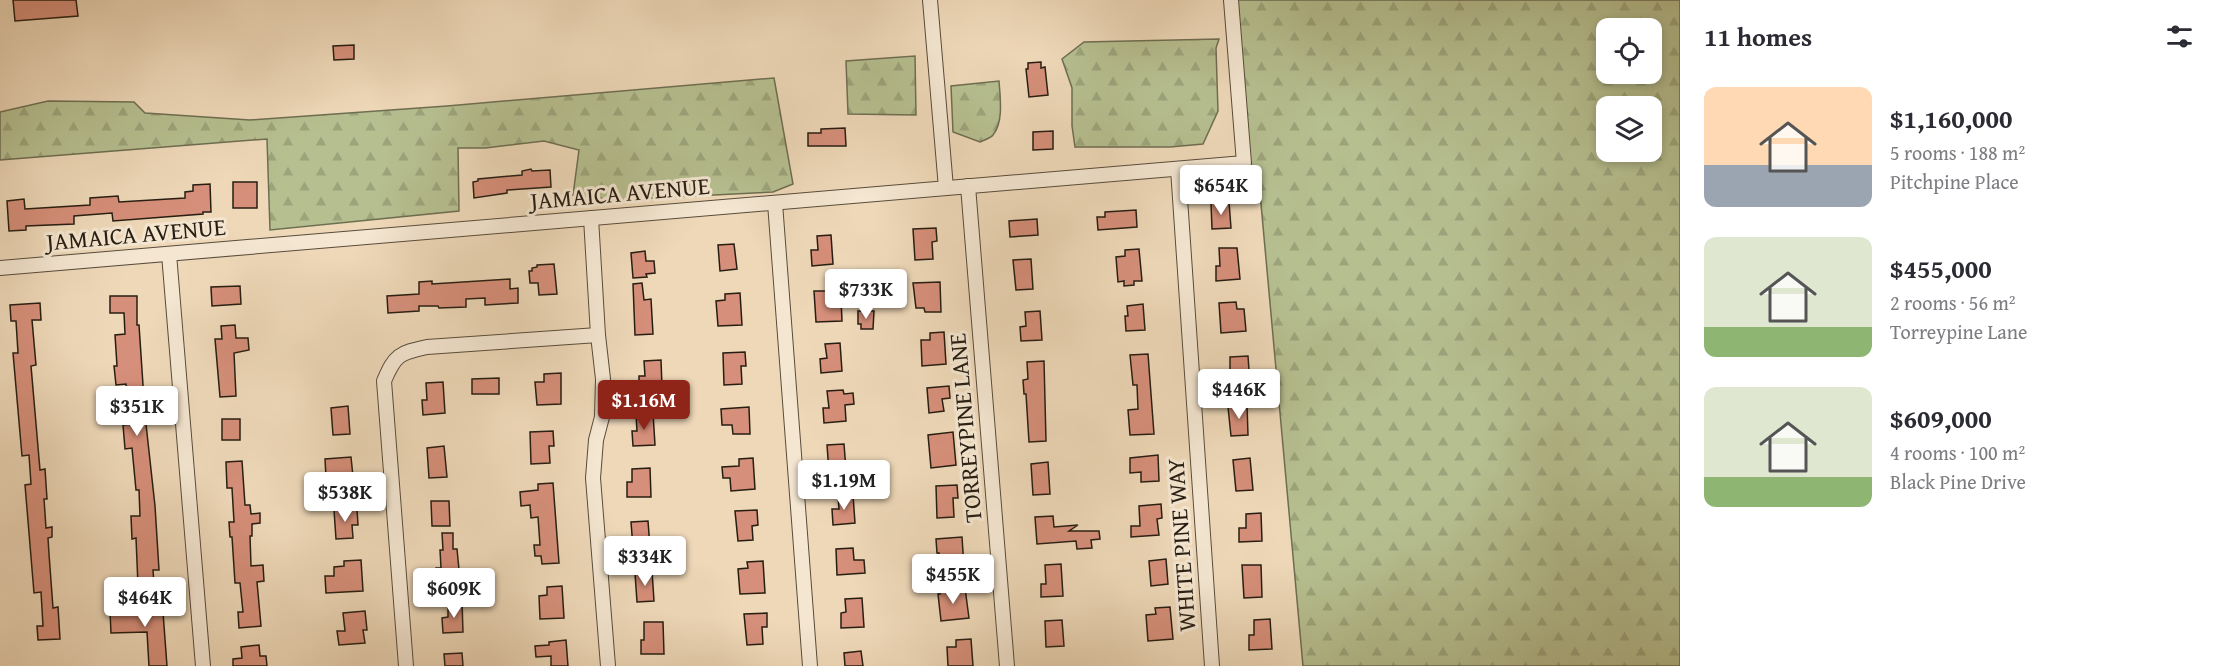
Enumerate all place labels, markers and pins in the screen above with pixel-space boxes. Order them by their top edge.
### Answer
pin: $654K [1179,165,1263,216]
pin: $733K [824,269,908,320]
pin: $446K [1197,369,1281,420]
pin: $1.16M [595,380,693,431]
pin: $351K [95,386,179,437]
pin: $1.19M [795,460,893,511]
pin: $538K [303,472,387,523]
pin: $334K [603,536,687,587]
pin: $455K [911,554,995,605]
pin: $609K [412,568,496,619]
pin: $464K [103,577,187,628]

